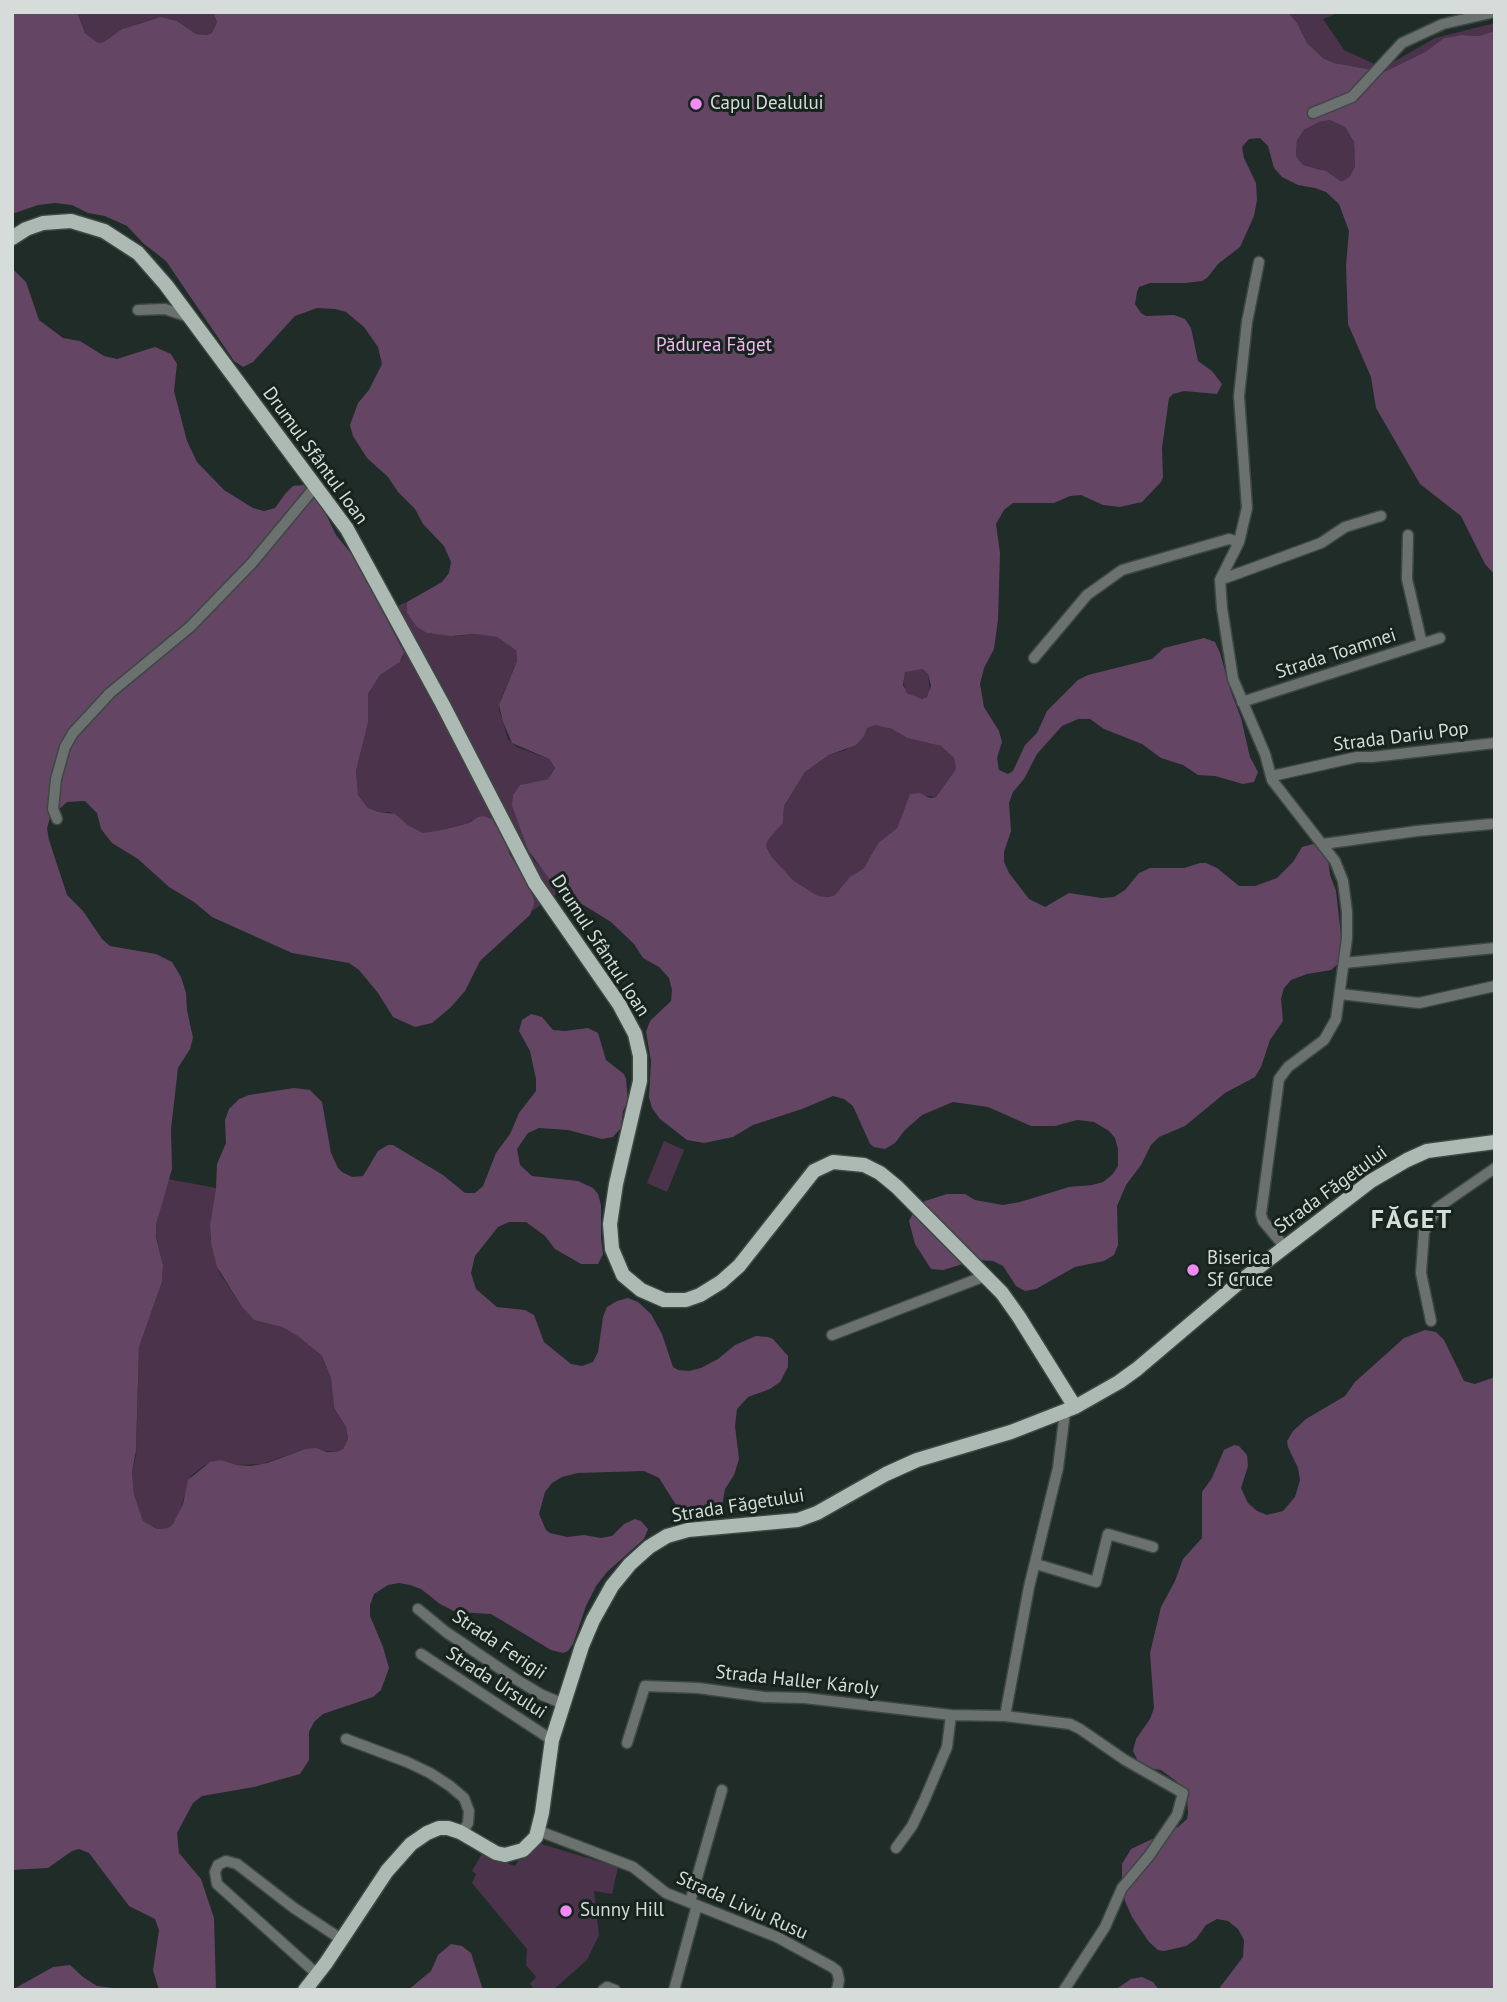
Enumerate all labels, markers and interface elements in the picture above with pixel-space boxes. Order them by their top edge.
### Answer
place label: Capu Dealului [710,93,824,115]
marker: Capu Dealului [688,96,704,112]
park label: Pădurea Făget [656,335,772,357]
street label: Drumul Sfântul Ioan [258,383,372,529]
street label: Strada Toamnei [1273,624,1399,684]
street label: Strada Dariu Pop [1332,717,1470,757]
street label: Drumul Sfântul Ioan [546,871,654,1021]
street label: Strada Făgetului [1270,1141,1392,1239]
district label: FĂGET [1371,1205,1453,1237]
place label: Biserica Sf Cruce [1207,1248,1273,1292]
marker: Biserica Sf Cruce [1185,1262,1201,1278]
street label: Strada Făgetului [670,1484,806,1528]
street label: Strada Ferigii [448,1605,550,1685]
street label: Strada Ursului [442,1642,550,1724]
street label: Strada Haller Károly [714,1661,880,1701]
street label: Strada Liviu Rusu [673,1867,811,1945]
place label: Sunny Hill [580,1900,664,1922]
marker: Sunny Hill [558,1903,574,1919]

